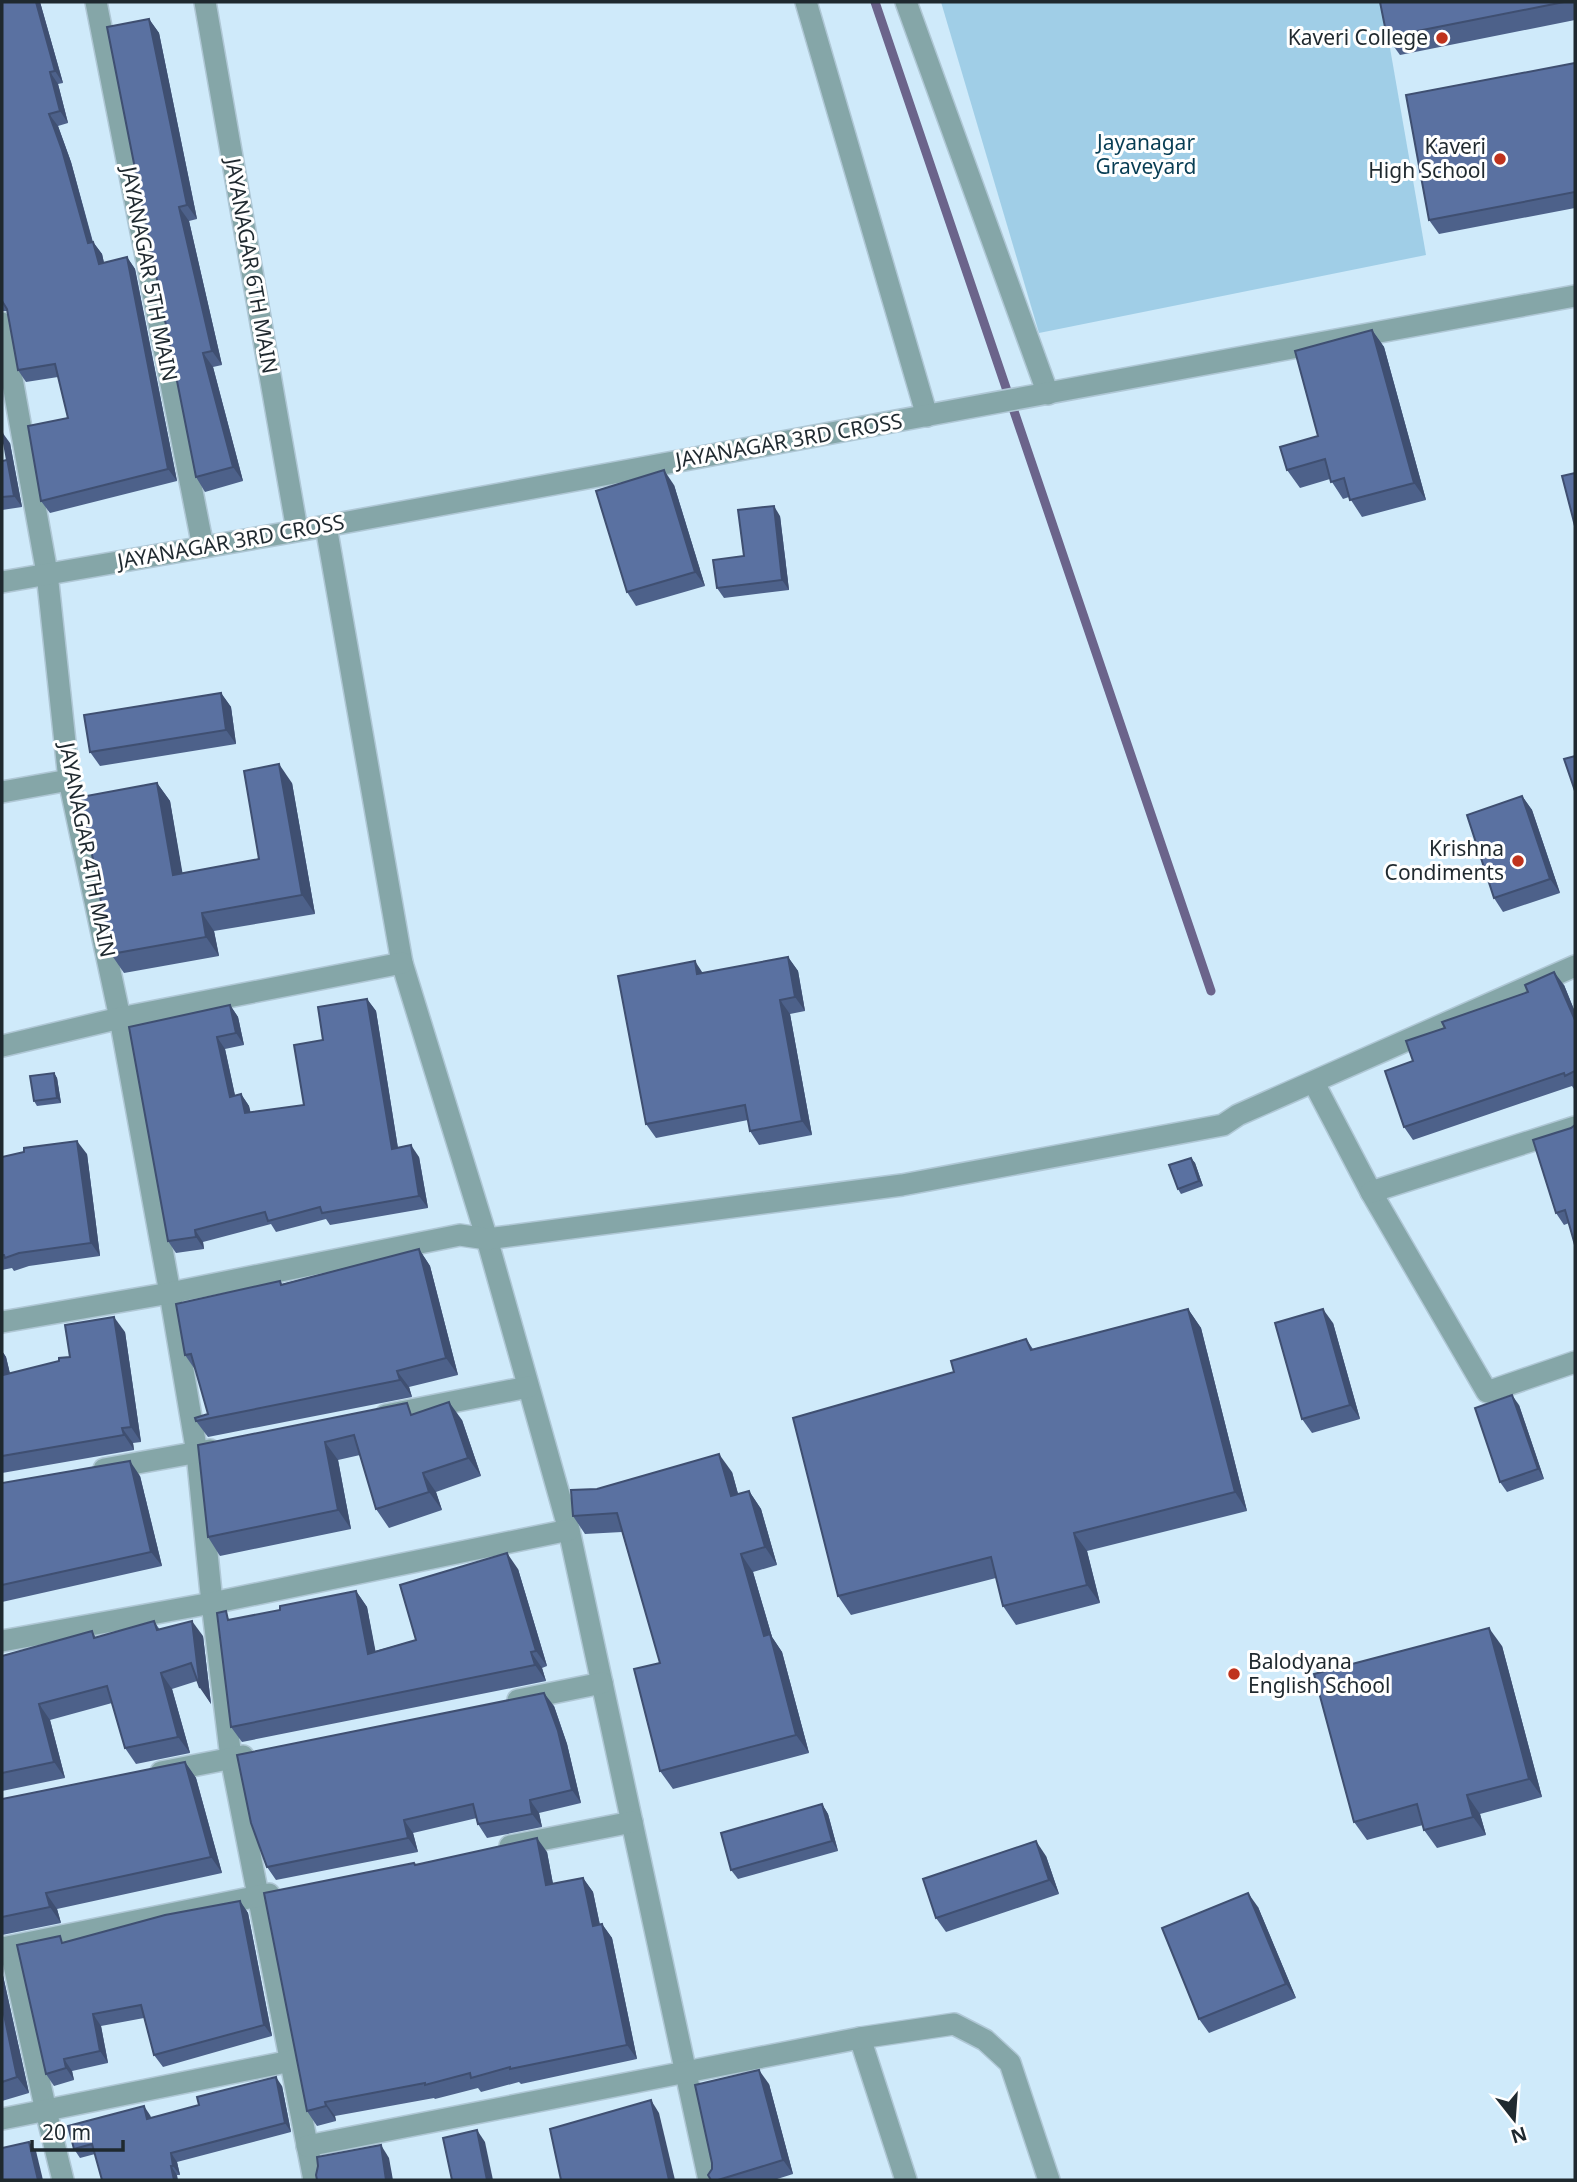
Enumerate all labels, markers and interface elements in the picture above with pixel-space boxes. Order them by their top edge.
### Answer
place label: Kaveri College [1288,23,1428,51]
marker: Kaveri College [1434,30,1450,46]
park label: Jayanagar Graveyard [1095,128,1197,180]
place label: Kaveri High School [1368,132,1486,184]
marker: Kaveri High School [1492,151,1508,167]
street label: JAYANAGAR 6TH MAIN [219,154,285,376]
street label: JAYANAGAR 5TH MAIN [115,162,185,384]
street label: JAYANAGAR 3RD CROSS [671,406,904,474]
street label: JAYANAGAR 3RD CROSS [113,507,346,575]
street label: JAYANAGAR 4TH MAIN [53,738,123,960]
place label: Krishna Condiments [1385,834,1504,886]
marker: Krishna Condiments [1510,853,1526,869]
place label: Balodyana English School [1248,1647,1390,1699]
marker: Balodyana English School [1226,1666,1242,1682]
north arrow [1479,2084,1549,2154]
scale bar [32,2108,122,2152]
text: 20 m [42,2118,91,2146]
text: N [1508,2121,1530,2150]

